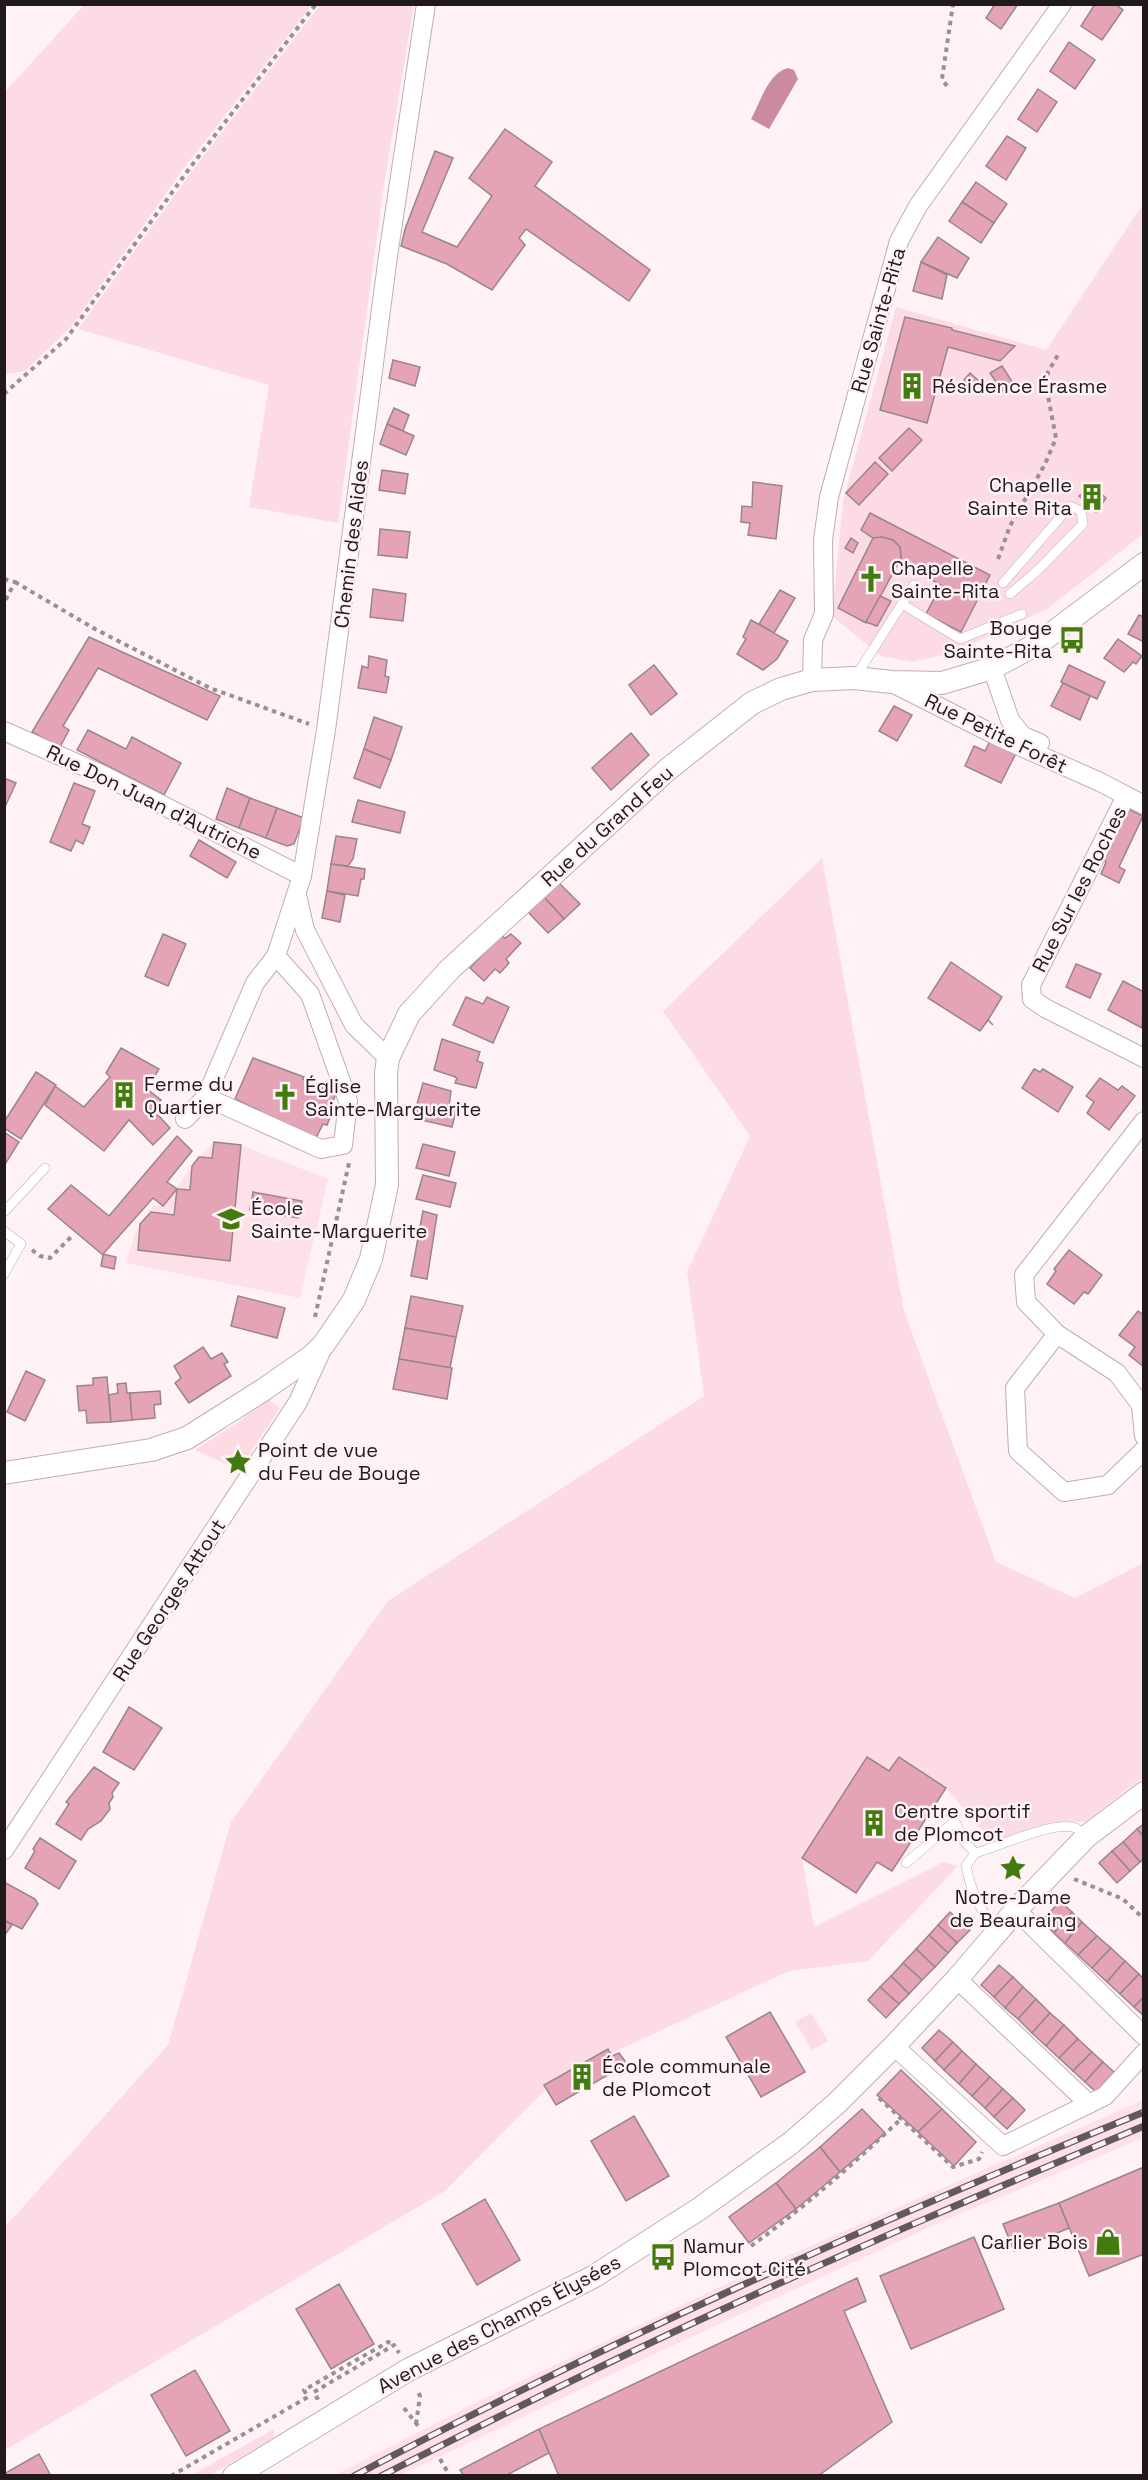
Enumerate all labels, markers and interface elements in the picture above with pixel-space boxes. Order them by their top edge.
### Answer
street label: Rue Sainte-Rita [845,244,911,396]
building icon: Résidence Érasme [897,371,927,401]
place label: Résidence Érasme [932,373,1107,399]
street label: Chemin des Aides [328,458,374,630]
place label: Chapelle Sainte Rita [967,472,1072,521]
building icon: Chapelle Sainte Rita [1077,482,1107,512]
place label: Chapelle Sainte-Rita [891,555,1000,604]
church icon: Chapelle Sainte-Rita [856,564,886,594]
place label: Bouge Sainte-Rita [943,615,1052,664]
bus stop icon: Bouge Sainte-Rita [1057,625,1087,655]
street label: Rue Petite Forêt [920,687,1072,779]
street label: Rue Don Juan d'Autriche [42,739,266,865]
street label: Rue du Grand Feu [535,760,679,892]
street label: Rue Sur les Roches [1026,802,1132,976]
place label: Ferme du Quartier [144,1071,233,1120]
place label: Église Sainte-Marguerite [305,1073,481,1122]
building icon: Ferme du Quartier [109,1080,139,1110]
church icon: Église Sainte-Marguerite [270,1082,300,1112]
place label: École Sainte-Marguerite [251,1195,427,1244]
school or university icon: École Sainte-Marguerite [216,1204,246,1234]
place label: Point de vue du Feu de Bouge [258,1437,421,1486]
place icon: Point de vue du Feu de Bouge [223,1447,253,1477]
street label: Rue Georges Attout [107,1514,231,1686]
place label: Centre sportif de Plomcot [894,1798,1030,1847]
building icon: Centre sportif de Plomcot [859,1808,889,1838]
place icon: Notre-Dame de Beauraing [998,1853,1028,1883]
place label: Notre-Dame de Beauraing [949,1884,1077,1933]
place label: École communale de Plomcot [602,2053,771,2102]
building icon: École communale de Plomcot [567,2062,597,2092]
shop icon: Carlier Bois [1093,2227,1123,2257]
place label: Carlier Bois [981,2229,1088,2255]
place label: Namur Plomcot Cité [683,2233,806,2282]
bus stop icon: Namur Plomcot Cité [648,2242,678,2272]
street label: Avenue des Champs Élysées [373,2249,625,2399]

